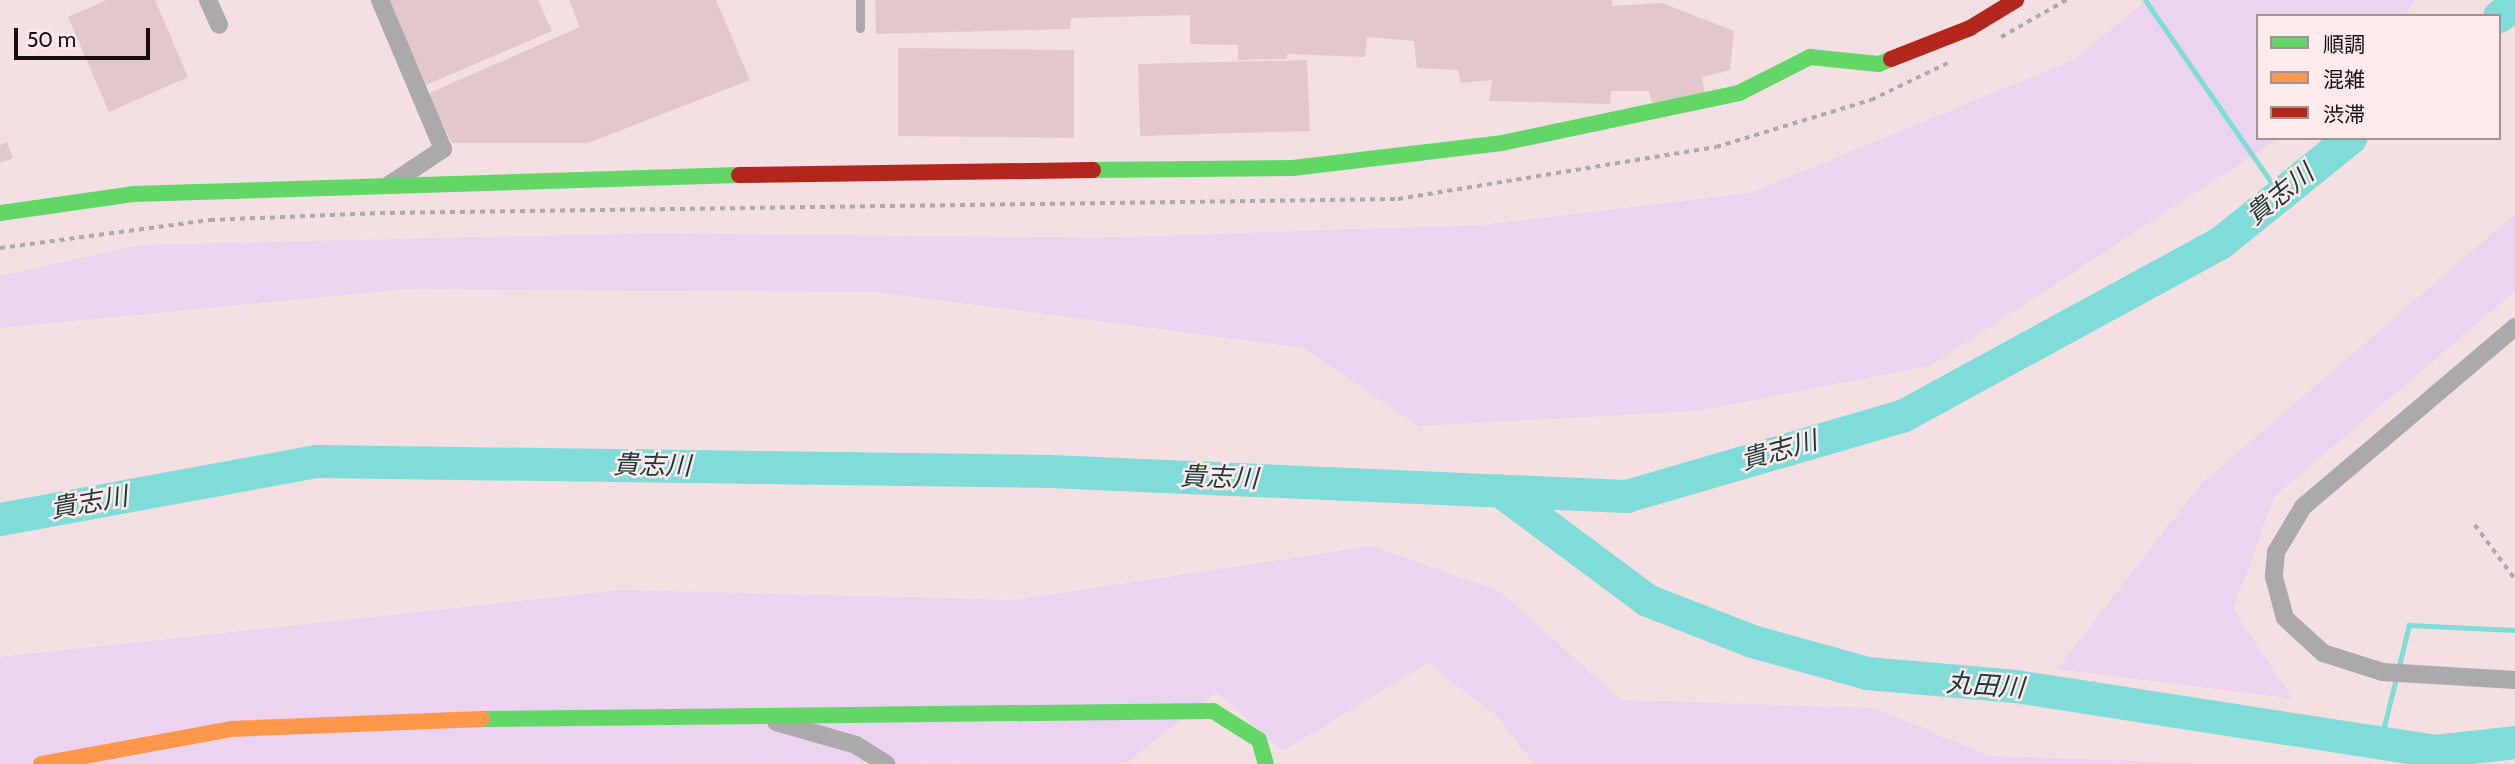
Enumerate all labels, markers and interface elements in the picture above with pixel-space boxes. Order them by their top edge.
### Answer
scale bar [18,14,154,58]
legend [2256,14,2501,140]
text: 50 m [27,27,76,52]
text: 順調 [2323,32,2365,57]
text: 混雑 [2323,67,2365,92]
text: 渋滞 [2323,102,2365,127]
water label: 貴志川 [2240,158,2320,232]
water label: 貴志川 [1737,425,1821,477]
water label: 貴志川 [613,450,691,482]
water label: 貴志川 [1179,461,1259,495]
water label: 貴志川 [48,481,130,525]
water label: 丸田川 [1945,668,2025,704]

